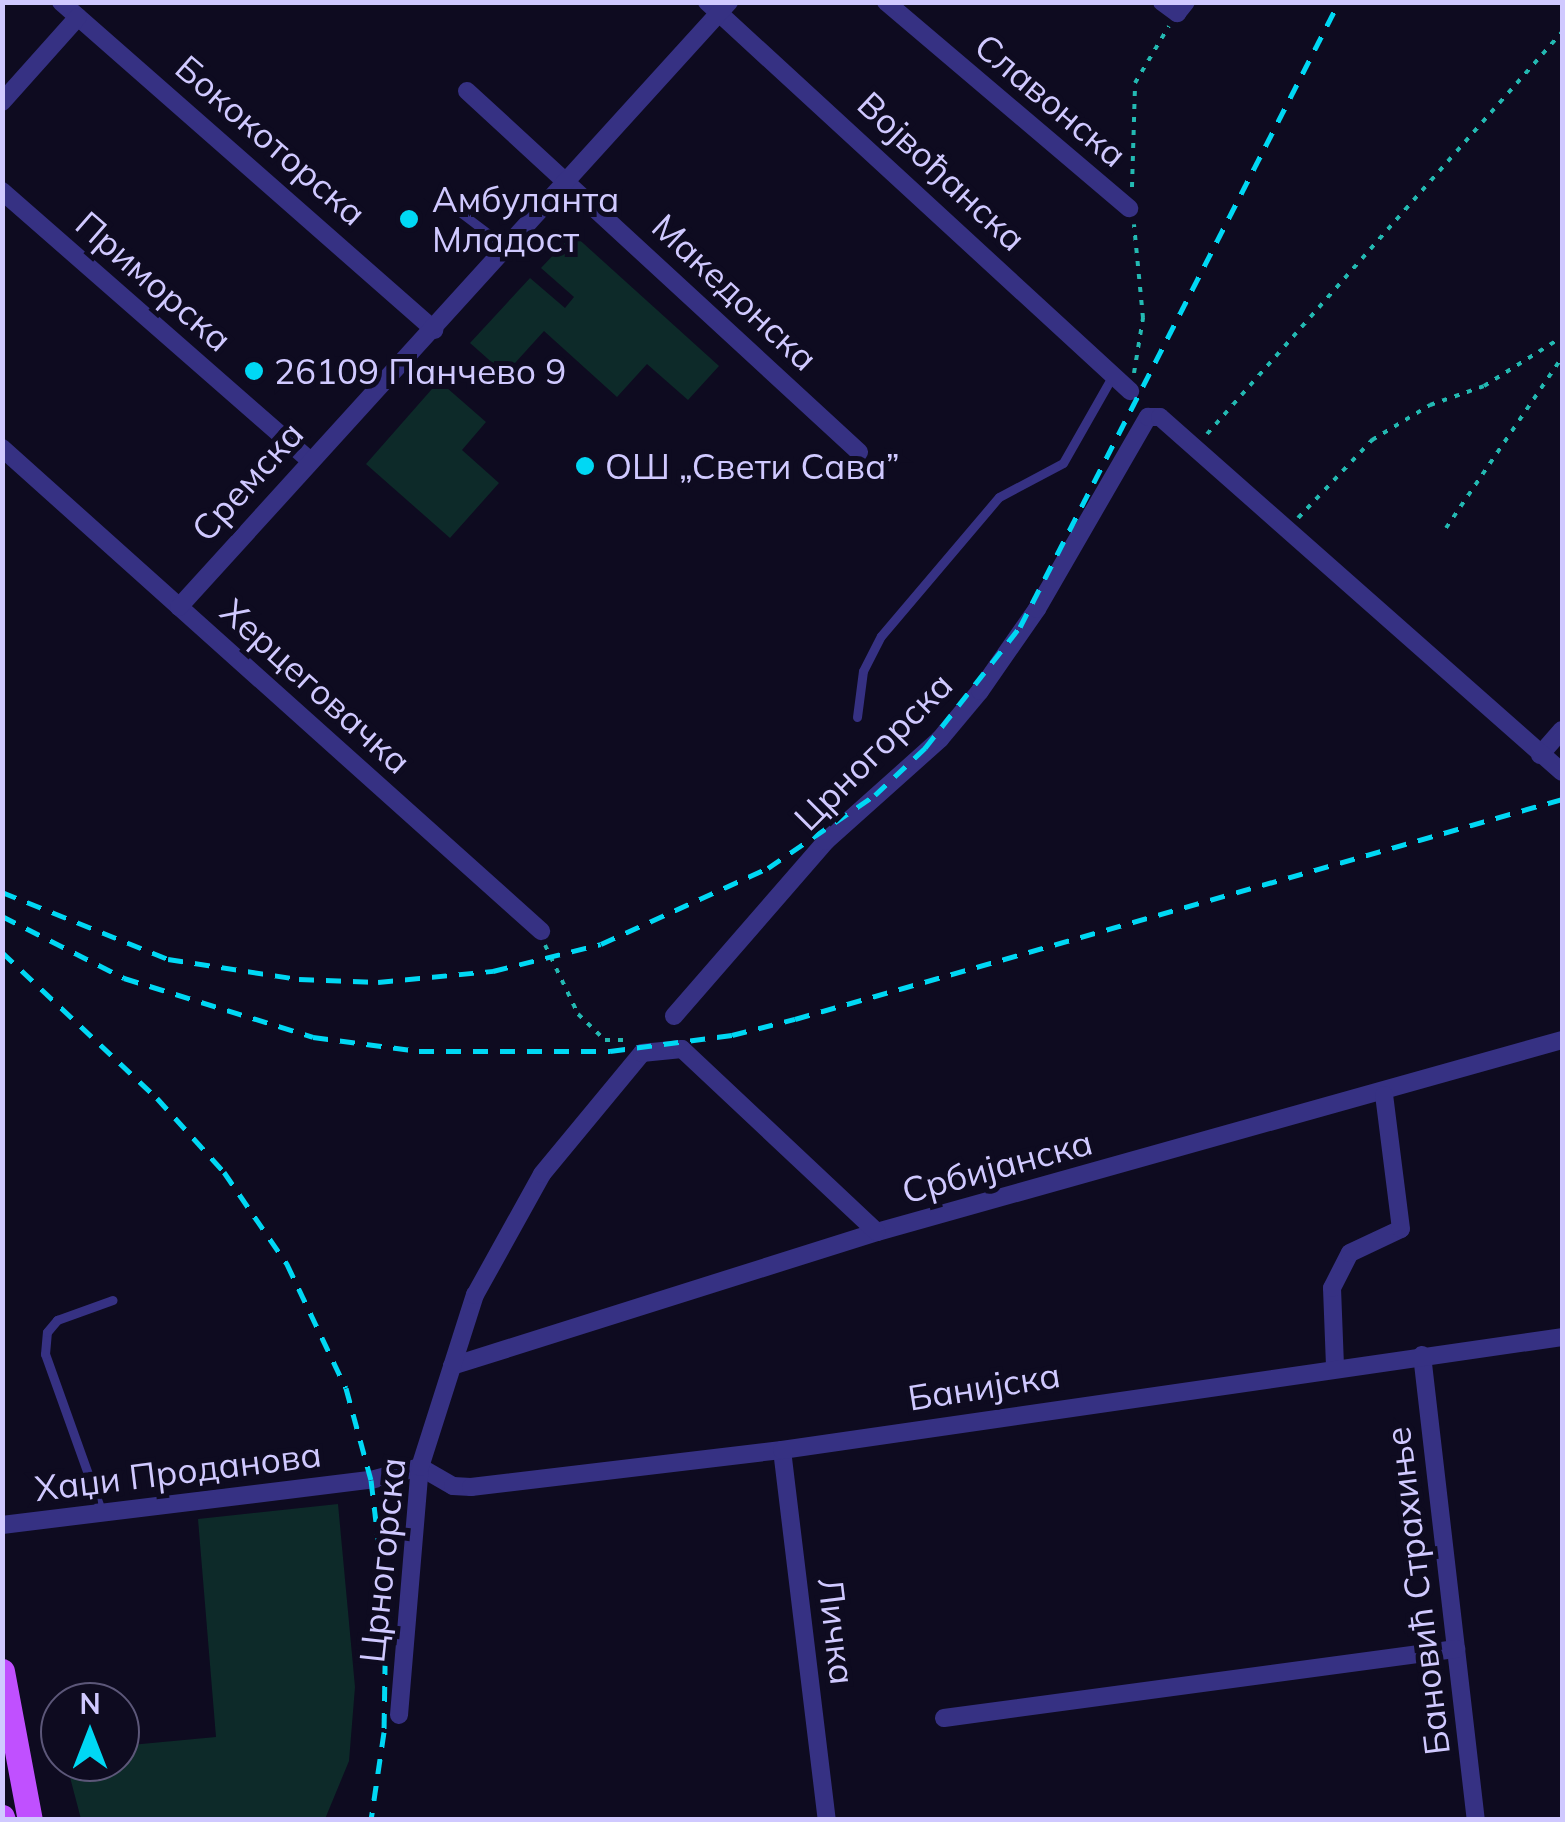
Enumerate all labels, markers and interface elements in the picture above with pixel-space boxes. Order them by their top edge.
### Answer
street label: Славонска [967,25,1135,175]
street label: Бококоторска [168,46,374,234]
street label: Војвођанска [850,83,1034,259]
place label: Амбуланта Младост [432,178,619,260]
street label: Приморска [68,202,240,360]
street label: Македонска [644,205,826,379]
marker: Амбуланта Младост [396,206,422,232]
place label: 26109 Панчево 9 [274,350,566,392]
marker: 26109 Панчево 9 [243,360,265,382]
street label: Сремска [183,413,311,549]
place label: ОШ „Свети Сава” [605,445,900,487]
marker: ОШ „Свети Сава” [574,455,596,477]
street label: Херцеговачка [212,590,420,782]
street label: Црногорска [785,663,961,839]
street label: Србијанска [897,1120,1097,1212]
street label: Банијска [905,1353,1063,1419]
street label: Бановић Страхиње [1376,1425,1458,1757]
street label: Хаџи Проданова [32,1433,324,1509]
street label: Црногорска [350,1455,414,1665]
street label: Личка [810,1575,864,1687]
north arrow [40,1682,140,1782]
text: N [79,1686,101,1721]

